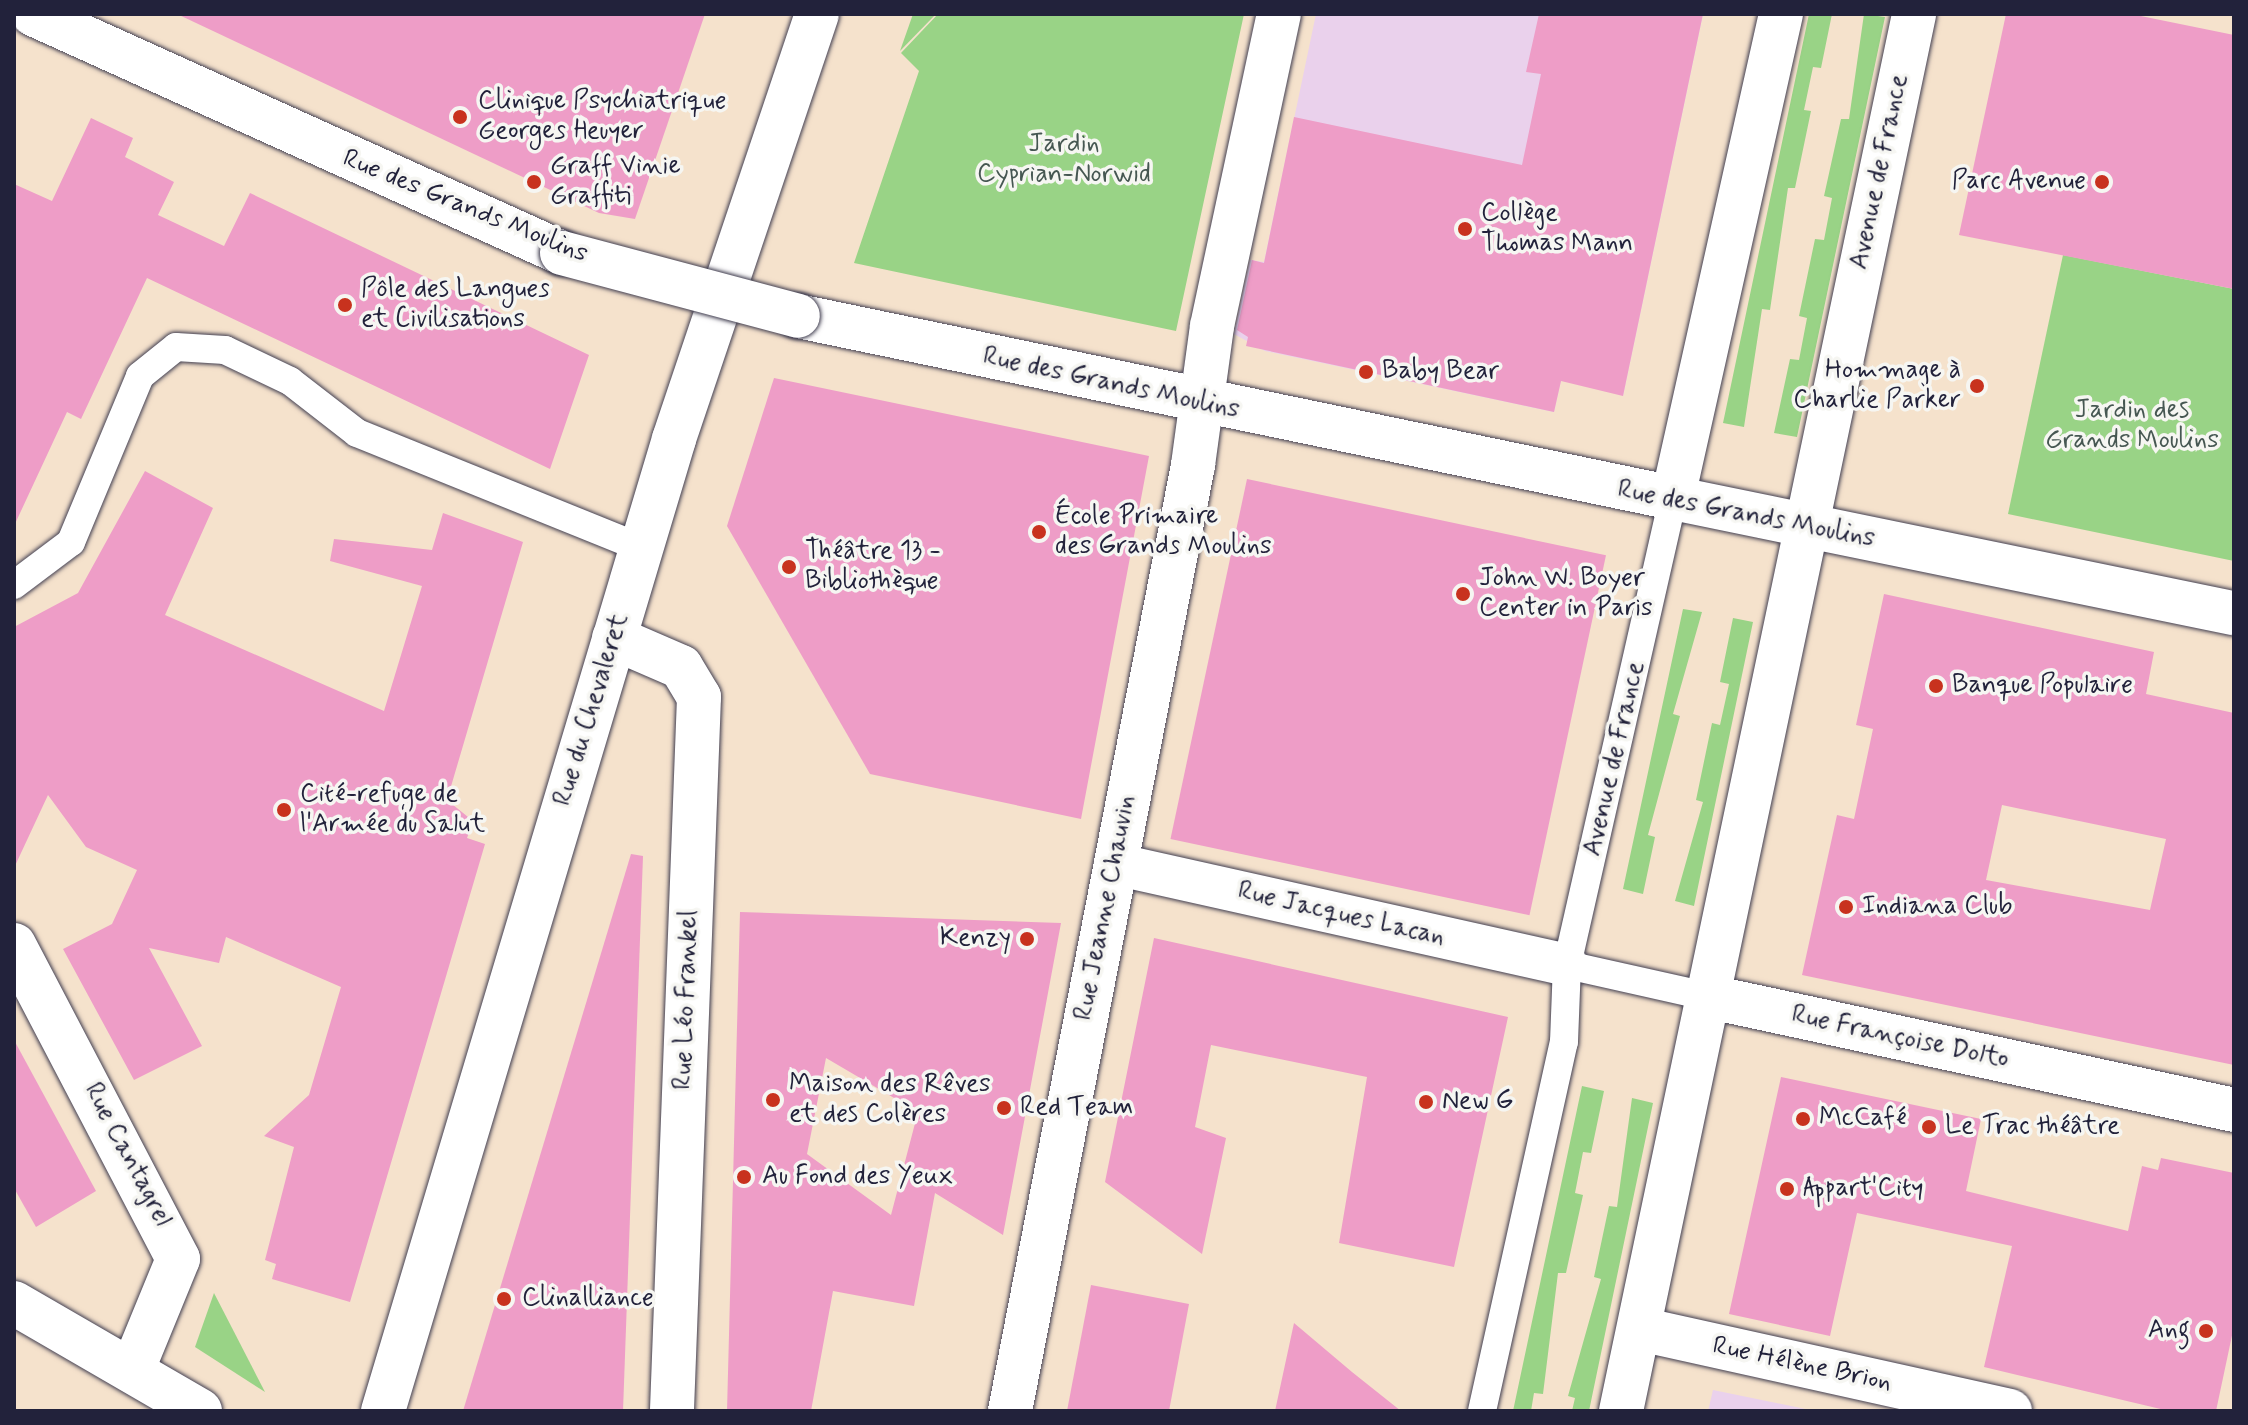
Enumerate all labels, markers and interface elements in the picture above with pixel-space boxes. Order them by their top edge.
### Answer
street label: Avenue de France [1844,71,1916,273]
place label: Clinique Psychiatrique Georges Heuyer [478,86,726,148]
marker: Clinique Psychiatrique Georges Heuyer [449,106,471,128]
park label: Jardin Cyprian-Norwid [977,129,1151,190]
street label: Rue des Grands Moulins [337,143,593,271]
place label: Graff Vinie Graffiti [550,151,675,212]
place label: Parc Avenue [1948,166,2086,198]
marker: Graff Vinie Graffiti [525,173,543,191]
marker: Parc Avenue [2093,173,2111,191]
place label: Collège Thomas Mann [1481,198,1642,260]
marker: Collège Thomas Mann [1456,220,1474,238]
place label: Pôle des Langues et Civilisations [361,274,547,336]
marker: Pôle des Langues et Civilisations [336,296,354,314]
street label: Rue des Grands Moulins [979,341,1243,427]
place label: Hommage à Charlie Parker [1794,355,1961,416]
place label: Baby Bear [1382,356,1499,388]
marker: Baby Bear [1357,363,1375,381]
marker: Hommage à Charlie Parker [1968,377,1986,395]
park label: Jardin des Grands Moulins [2044,395,2220,456]
street label: Rue des Grands Moulins [1613,474,1879,556]
place label: École Primaire des Grands Moulins [1055,501,1273,562]
marker: École Primaire des Grands Moulins [1030,523,1048,541]
place label: Théâtre 13 - Bibliothèque [805,536,941,598]
marker: Théâtre 13 - Bibliothèque [780,558,798,576]
place label: John W. Boyer Center in Paris [1479,563,1648,624]
marker: John W. Boyer Center in Paris [1454,585,1472,603]
street label: Rue du Chevaleret [548,611,636,809]
street label: Avenue de France [1577,658,1653,860]
place label: Banque Populaire [1952,670,2133,702]
marker: Banque Populaire [1927,677,1945,695]
place label: Cité-refuge de l'Armée du Salut [300,779,482,840]
street label: Rue Jeanne Chauvin [1069,795,1143,1021]
marker: Cité-refuge de l'Armée du Salut [275,801,293,819]
street label: Rue Jacques Lacan [1233,876,1449,954]
place label: Indiana Club [1862,891,2015,923]
marker: Indiana Club [1837,898,1855,916]
street label: Rue Léo Frankel [668,909,706,1091]
place label: Kenzy [940,923,1011,955]
marker: Kenzy [1018,930,1036,948]
street label: Rue Françoise Dolto [1790,1000,2010,1076]
place label: Maison des Rêves et des Colères [789,1069,988,1130]
street label: Rue Cantagrel [77,1080,177,1230]
place label: New G [1442,1086,1513,1118]
marker: Maison des Rêves et des Colères [764,1091,782,1109]
place label: Red Team [1020,1092,1129,1124]
marker: New G [1417,1093,1435,1111]
marker: Red Team [995,1099,1013,1117]
place label: McCafé [1819,1103,1907,1135]
marker: McCafé [1794,1110,1812,1128]
place label: Le Trac théâtre [1945,1111,2117,1143]
marker: Le Trac théâtre [1920,1118,1938,1136]
place label: Au Fond des Yeux [762,1161,950,1193]
marker: Au Fond des Yeux [733,1166,755,1188]
place label: Appart'City [1803,1173,1924,1205]
marker: Appart'City [1778,1180,1796,1198]
place label: Clinalliance [522,1283,654,1315]
marker: Clinalliance [493,1288,515,1310]
place label: Ang [2148,1315,2190,1347]
marker: Ang [2197,1322,2215,1340]
street label: Rue Hélène Brion [1706,1330,1898,1400]

